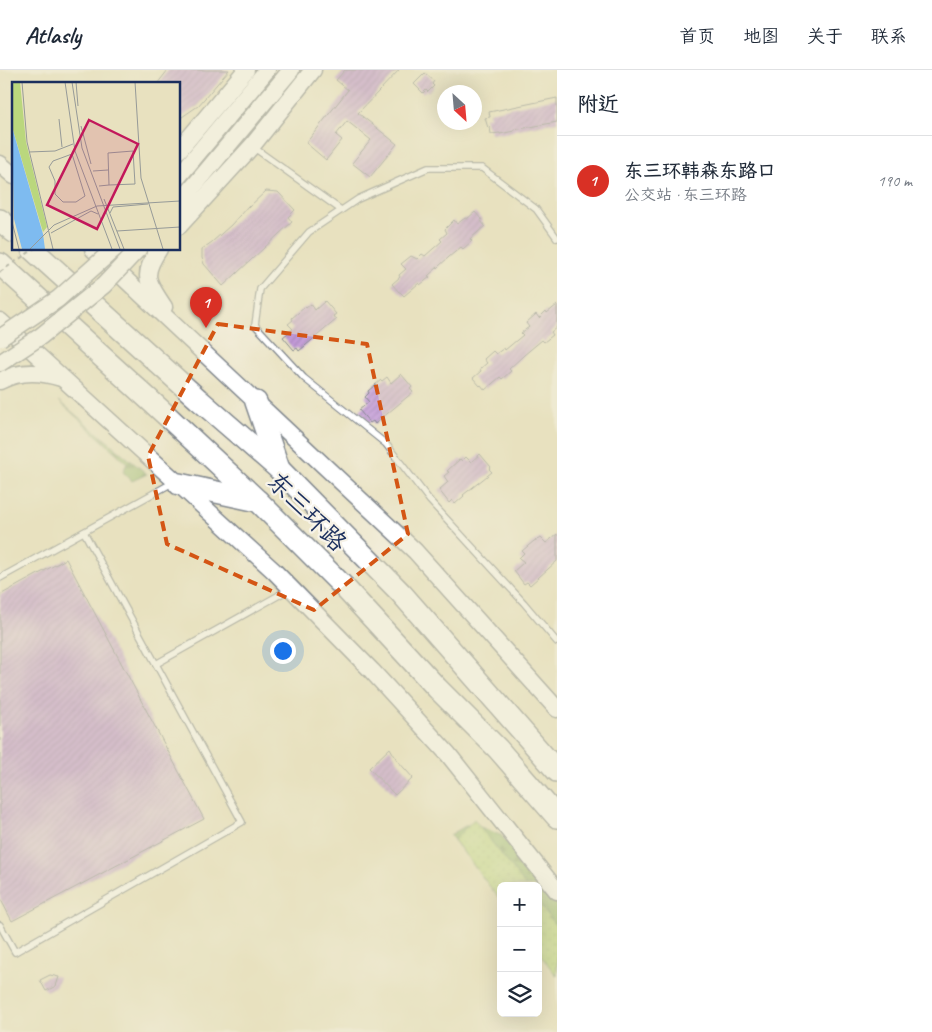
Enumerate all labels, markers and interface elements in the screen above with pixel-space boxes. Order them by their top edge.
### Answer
text: Atlasly [25,20,81,50]
text: 首页 [679,25,715,47]
text: 地图 [743,25,779,47]
text: 关于 [807,25,843,47]
text: 联系 [871,25,907,47]
inset map [12,82,180,250]
north arrow [437,85,482,130]
text: 附近 [577,91,619,117]
text: 东三环韩森东路口 [624,159,776,183]
text: 1 [589,171,597,191]
text: 190 m [878,171,912,191]
text: 公交站 · 东三环路 [624,185,747,205]
pin: 1 [190,287,222,328]
street label: 东三环路 [260,465,354,559]
your location [270,638,296,664]
map controls [497,882,542,1017]
button: + [497,882,542,927]
button: − [497,927,542,972]
button: layers [497,972,542,1017]

